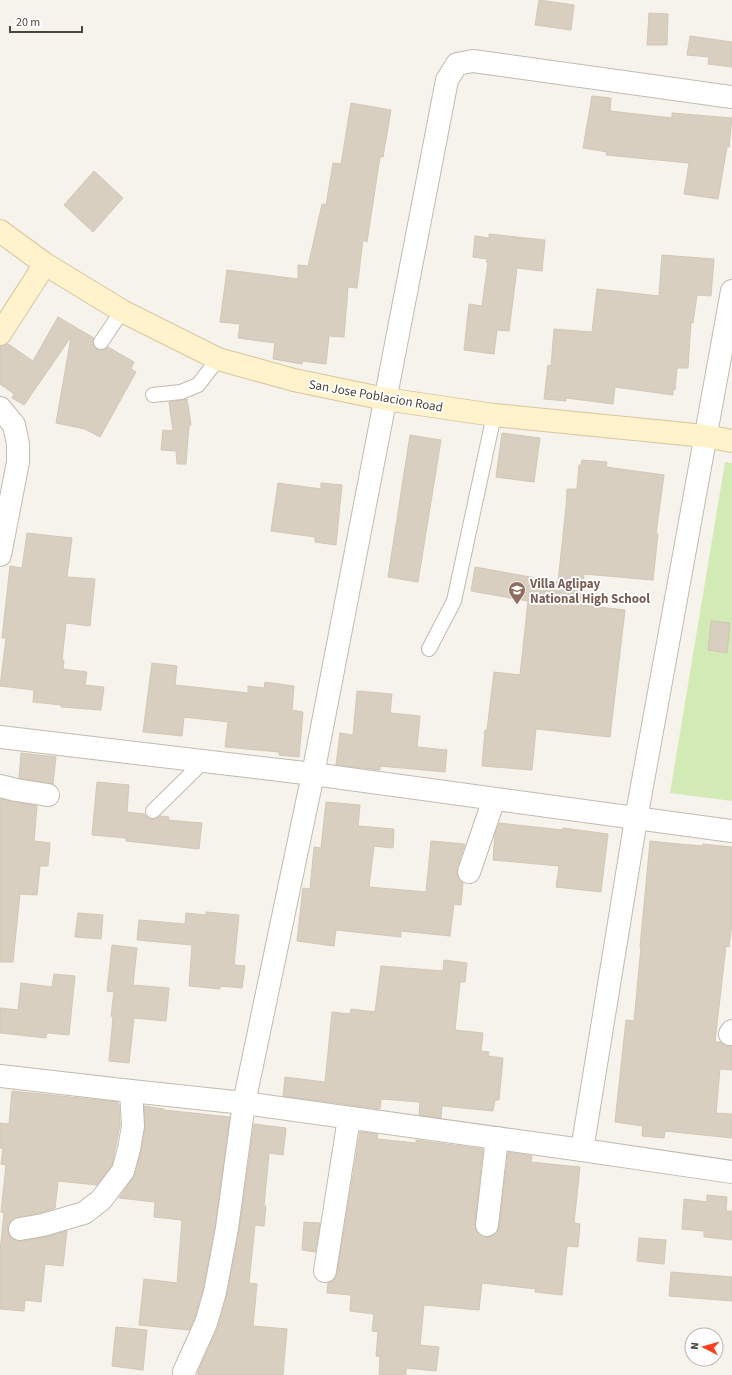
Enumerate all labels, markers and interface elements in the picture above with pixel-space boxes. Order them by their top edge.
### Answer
scale bar [10,8,82,34]
text: 20 m [16,14,40,31]
street label: San Jose Poblacion Road [307,375,444,417]
place label: Villa Aglipay National High School [529,575,650,608]
school or university icon: Villa Aglipay National High School [507,580,527,605]
north arrow [684,1327,724,1367]
text: N [687,1342,702,1350]

